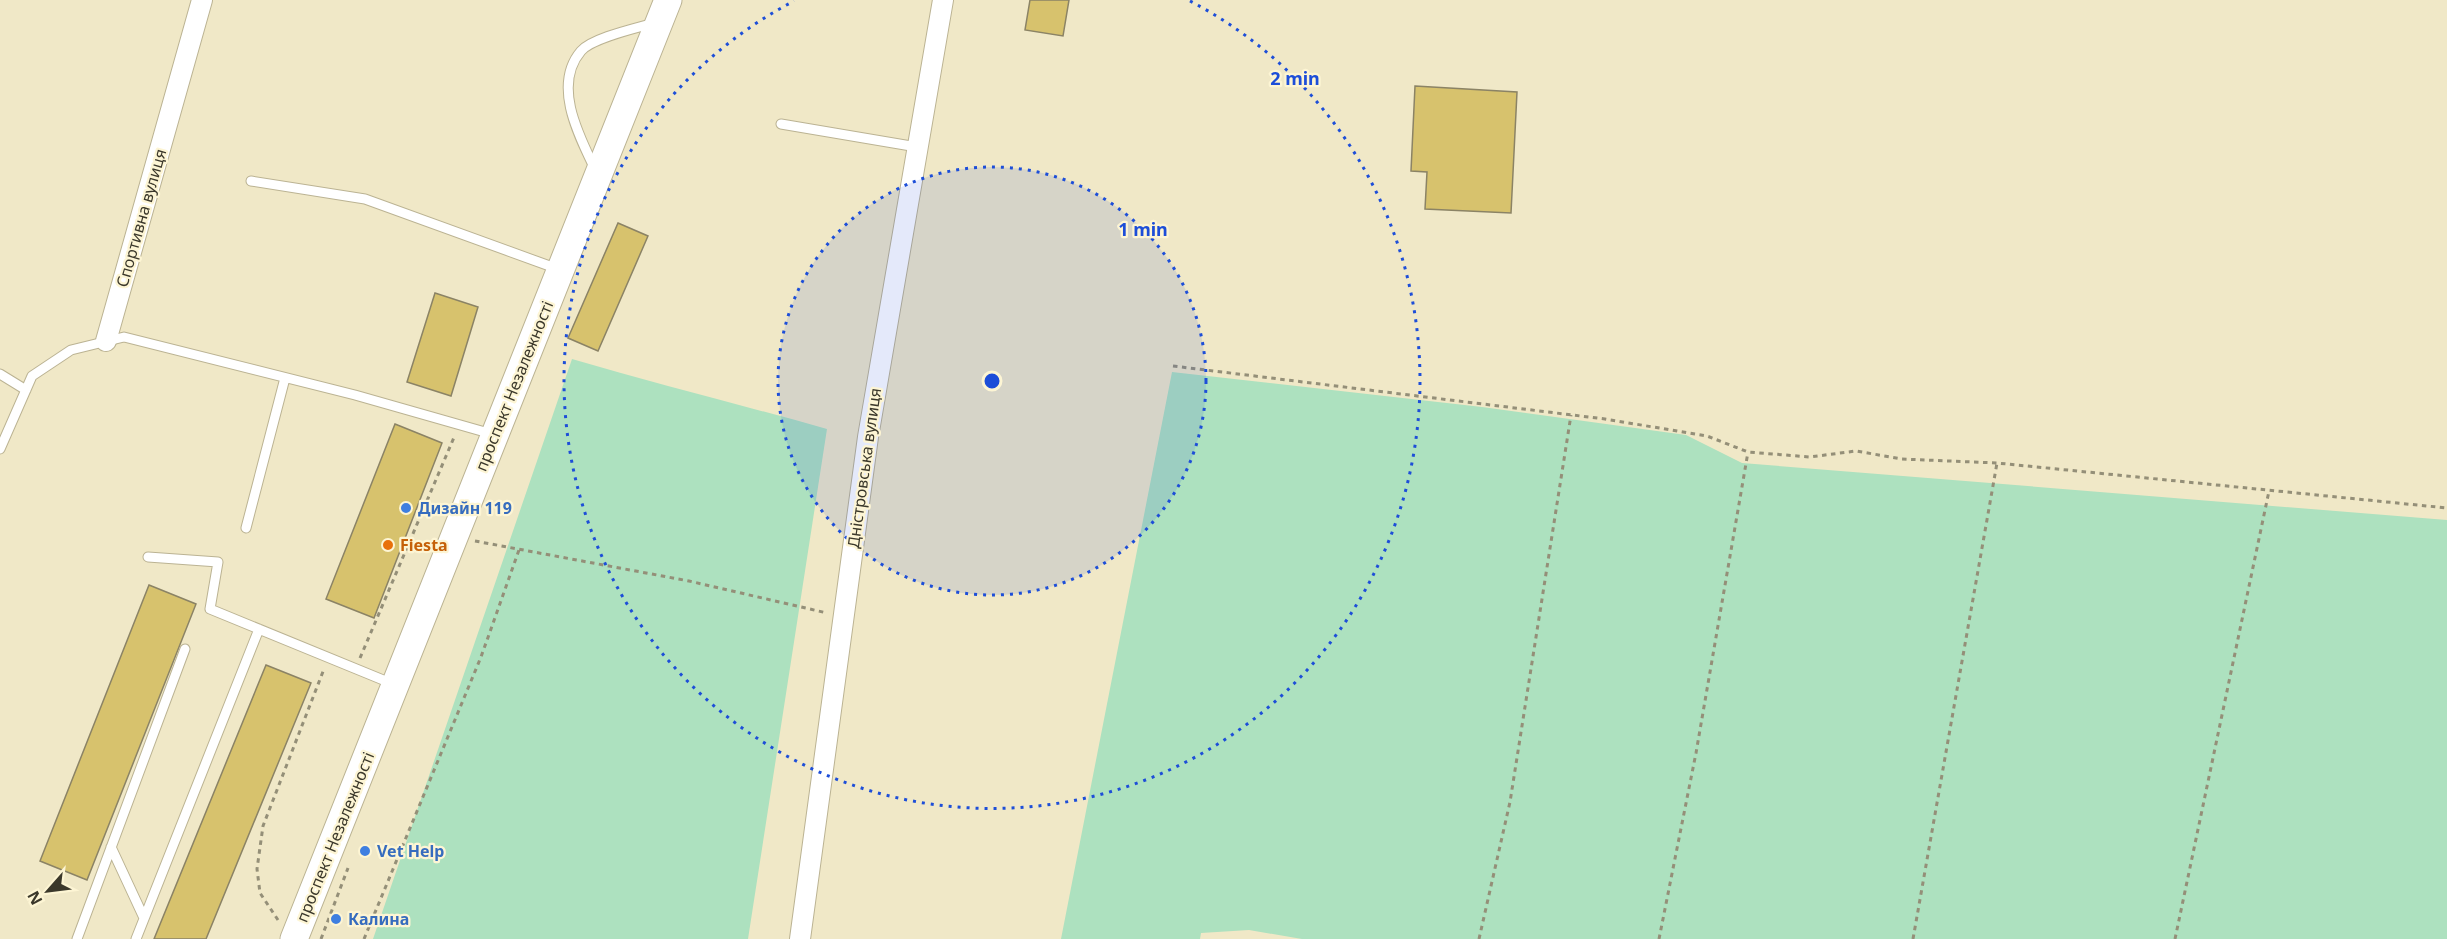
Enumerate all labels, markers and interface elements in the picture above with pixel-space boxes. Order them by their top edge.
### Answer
text: 2 min [1270,66,1320,90]
street label: Спортивна вулиця [111,146,171,290]
text: 1 min [1118,217,1168,241]
street label: проспект Незалежності [470,298,558,474]
centre of rings [982,371,1002,391]
street label: Дністровська вулиця [842,386,886,550]
place label: Дизайн 119 [418,497,512,519]
marker: Дизайн 119 [399,501,413,515]
place label: Fiesta [400,534,448,556]
marker: Fiesta [381,538,395,552]
street label: проспект Незалежності [291,749,379,925]
place label: Vet Help [377,840,444,862]
marker: Vet Help [358,844,372,858]
north arrow [18,861,78,921]
text: N [22,887,48,909]
place label: Калина [348,908,409,930]
marker: Калина [329,912,343,926]

